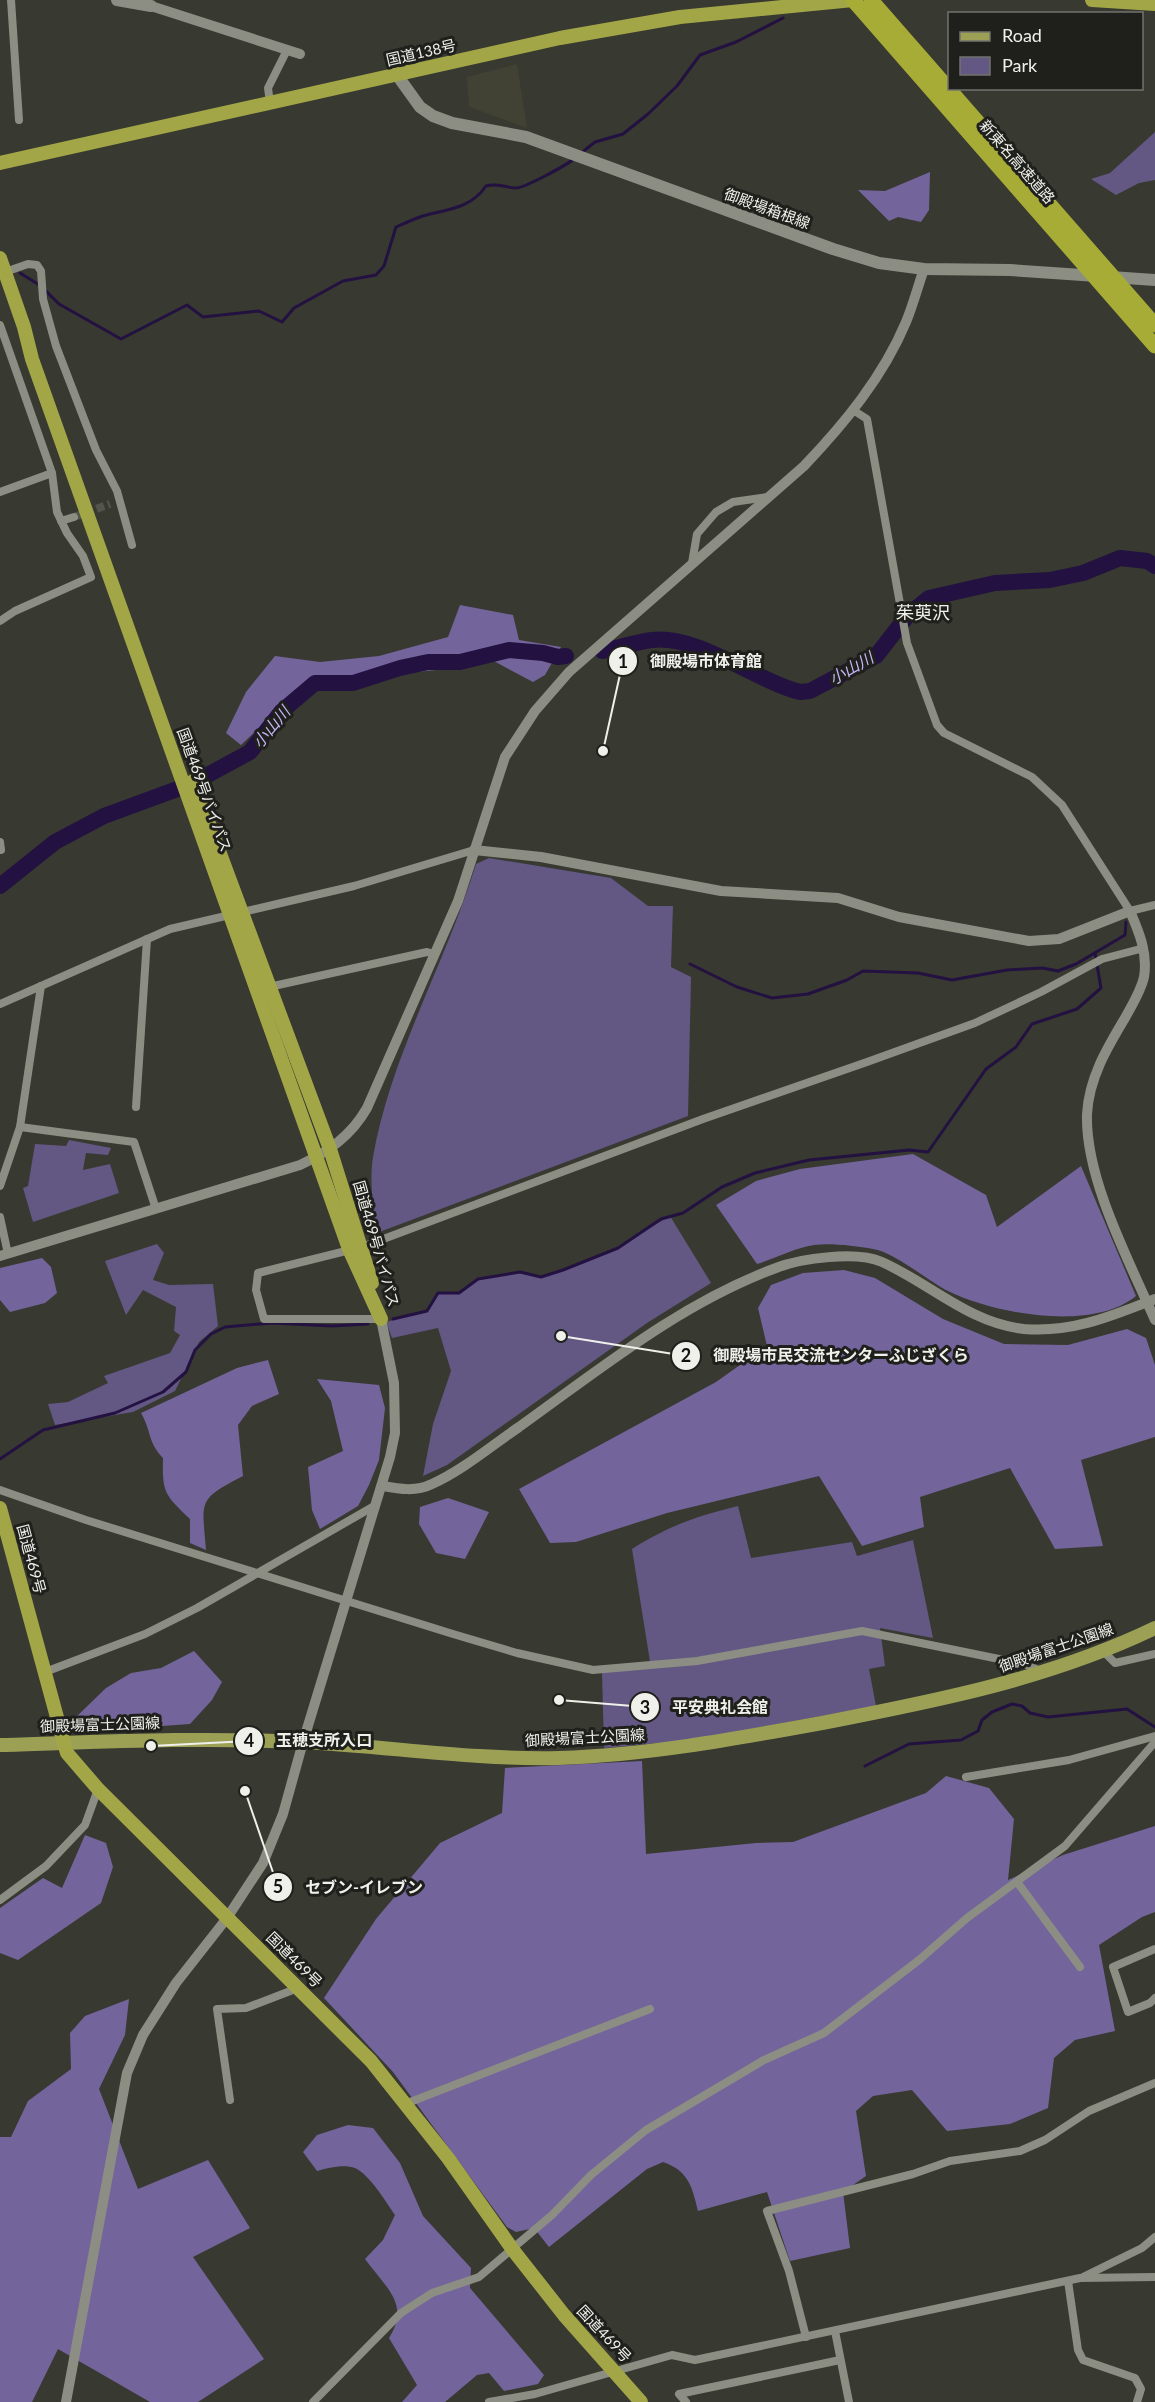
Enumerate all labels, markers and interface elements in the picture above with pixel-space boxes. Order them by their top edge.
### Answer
legend [948,12,1143,90]
text: Road [1002,24,1042,46]
street label: 国道138号 [384,35,457,69]
text: Park [1002,54,1038,76]
street label: 新東名高速道路 [977,116,1059,207]
street label: 御殿場箱根線 [722,184,813,232]
district label: 茱萸沢 [896,601,950,623]
callout: 御殿場市体育館 [608,644,774,678]
water label: 小山川 [825,646,878,688]
text: 1 [618,650,628,672]
text: 御殿場市体育館 [650,651,762,670]
water label: 小山川 [248,701,295,751]
street label: 国道469号バイパス [174,725,236,854]
street label: 国道469号バイパス [350,1178,404,1309]
callout: 御殿場市民交流センターふじざくら [671,1339,981,1373]
text: 2 [681,1344,691,1366]
text: 御殿場市民交流センターふじざくら [713,1345,969,1364]
street label: 国道469号 [14,1522,50,1595]
street label: 御殿場富士公園線 [996,1619,1115,1675]
callout: 平安典礼会館 [630,1690,780,1724]
text: 3 [640,1696,650,1718]
text: 平安典礼会館 [672,1697,768,1716]
street label: 御殿場富士公園線 [40,1713,160,1735]
callout: 玉穂支所入口 [234,1724,384,1758]
street label: 御殿場富士公園線 [525,1725,645,1749]
text: 4 [244,1729,254,1751]
text: 玉穂支所入口 [276,1730,372,1749]
callout: セブン-イレブン [263,1870,435,1904]
text: 5 [273,1875,283,1897]
text: セブン-イレブン [305,1877,423,1896]
street label: 国道469号 [263,1928,326,1991]
street label: 国道469号 [574,2301,636,2365]

